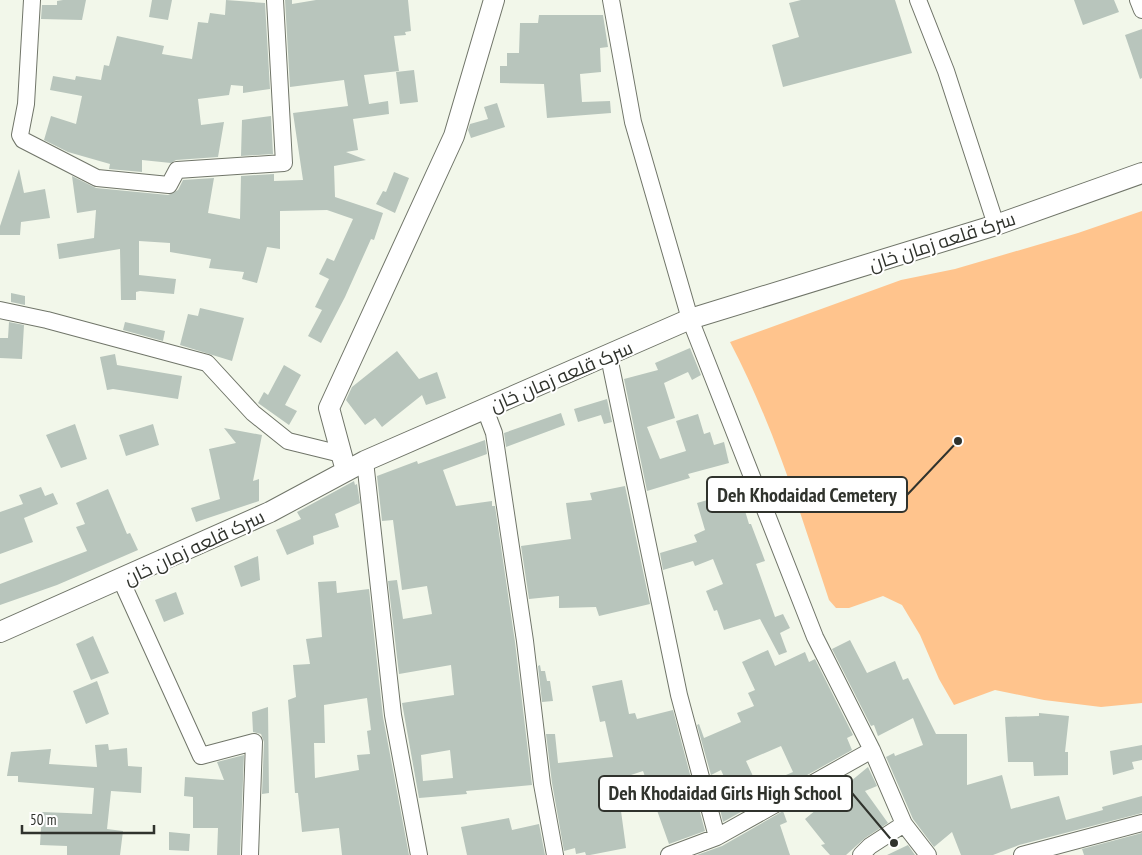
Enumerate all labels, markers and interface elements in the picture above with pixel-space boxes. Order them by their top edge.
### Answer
street label: سرک قلعه زمان خان [866,206,1018,276]
street label: سرک قلعه زمان خان [486,335,636,417]
callout: Deh Khodaidad Cemetery [707,477,907,512]
text: Deh Khodaidad Cemetery [717,482,898,508]
street label: سرک قلعه زمان خان [120,504,268,590]
callout: Deh Khodaidad Girls High School [599,776,852,811]
text: Deh Khodaidad Girls High School [608,780,842,806]
scale bar [22,802,155,834]
text: 50 m [30,810,56,829]

